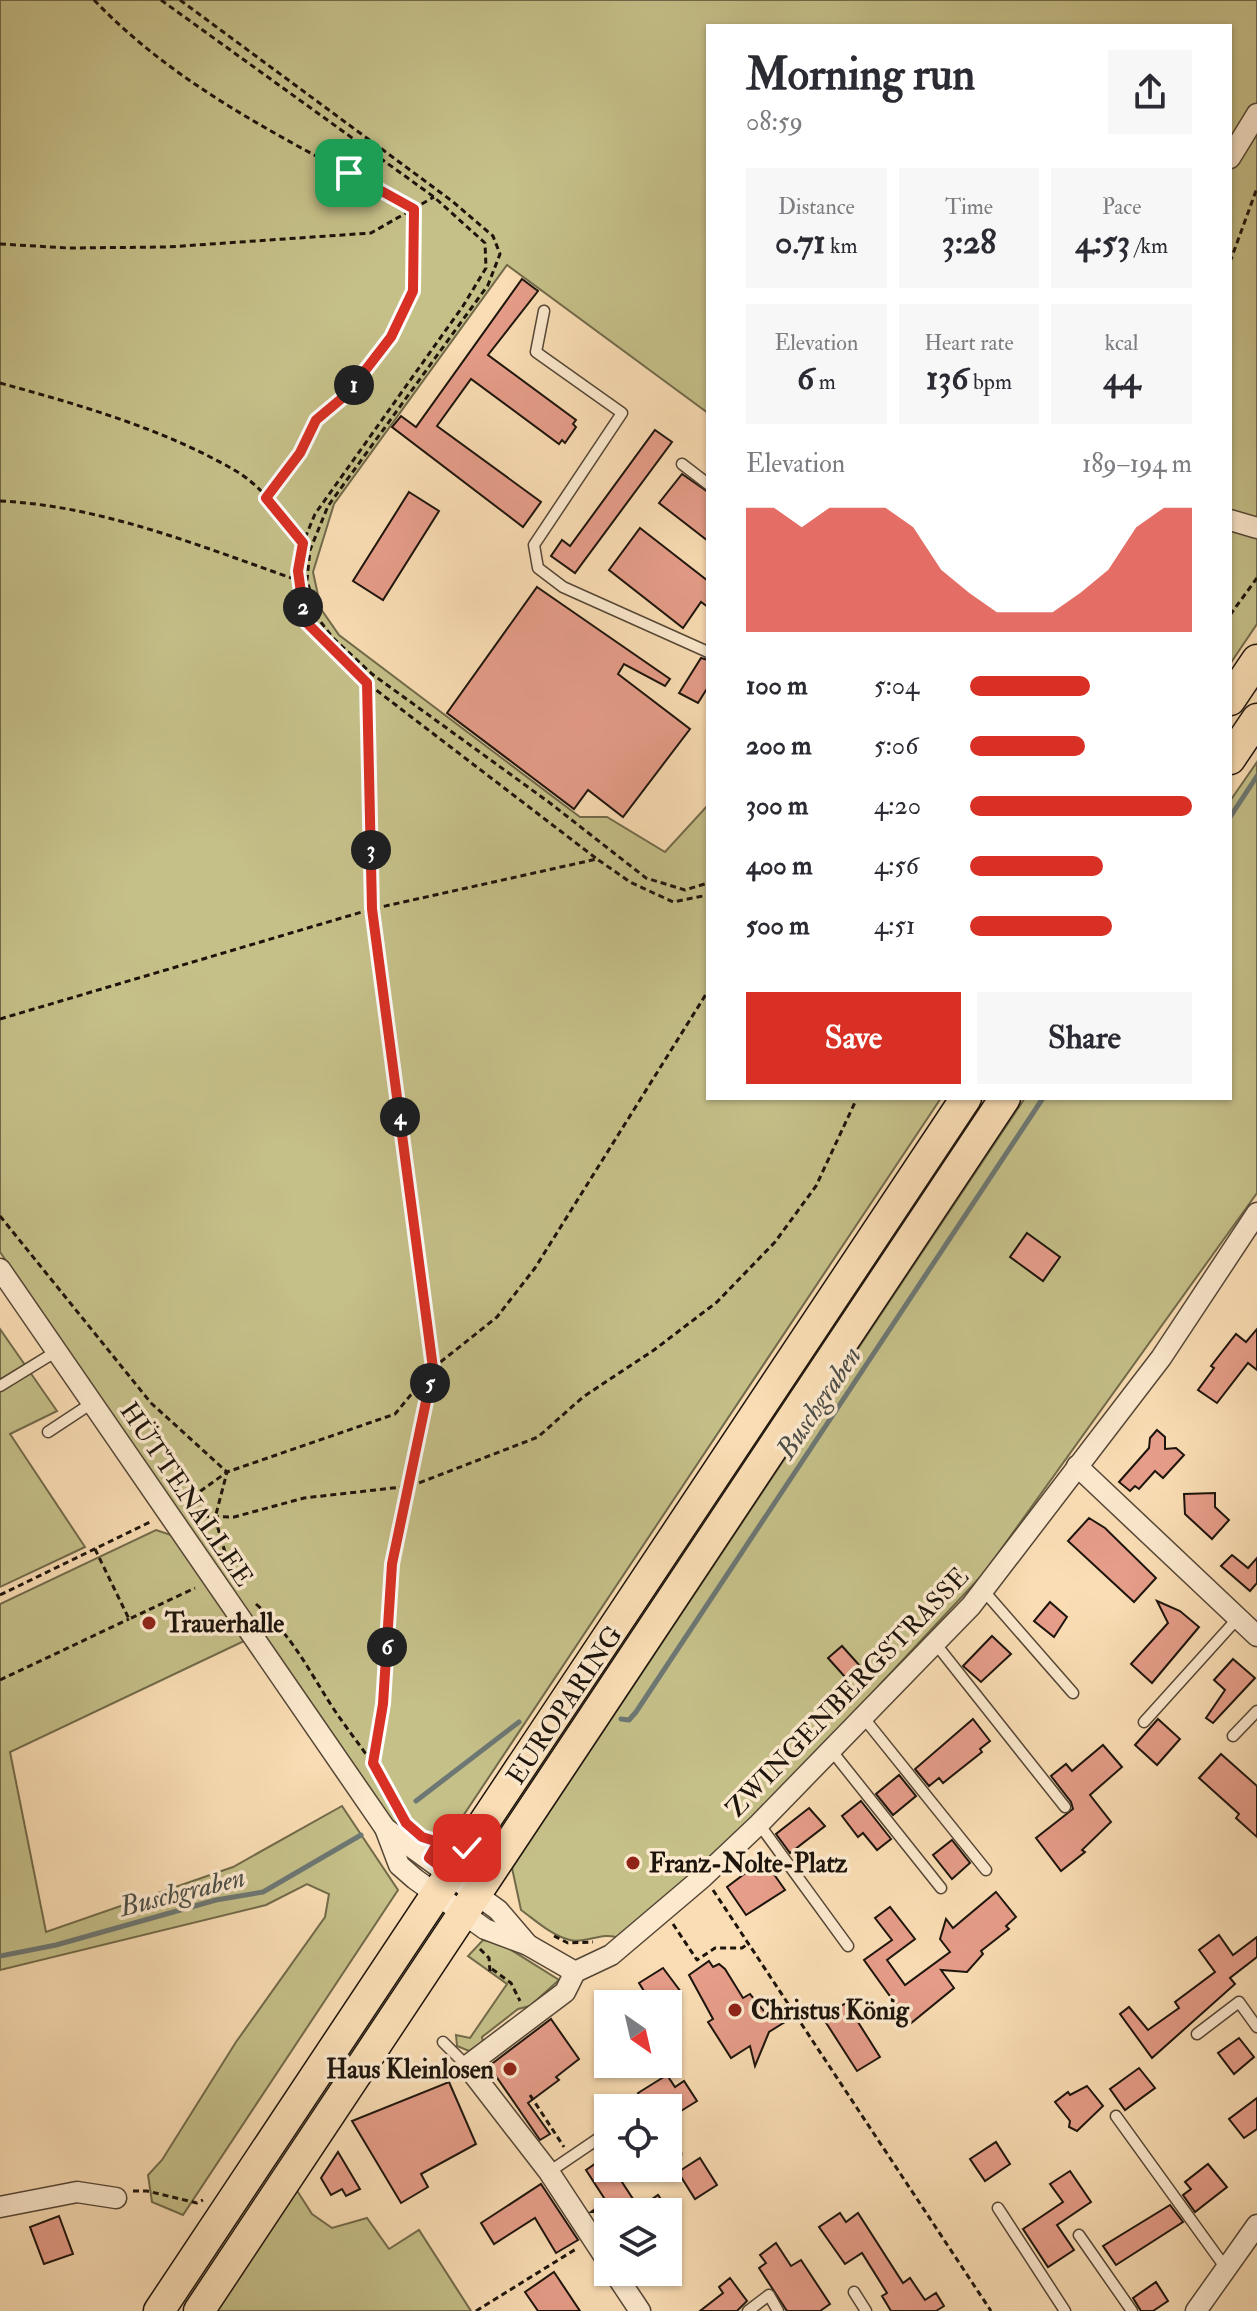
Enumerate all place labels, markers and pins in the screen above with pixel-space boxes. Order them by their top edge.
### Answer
pin [315,139,383,207]
pin: 1 [334,365,374,405]
pin: 2 [283,587,323,627]
pin: 3 [351,830,391,870]
pin: 4 [380,1097,420,1137]
pin: 5 [410,1363,450,1403]
place label: Trauerhalle [164,1608,284,1640]
marker: Trauerhalle [140,1614,158,1632]
pin: 6 [367,1627,407,1667]
pin [433,1814,501,1882]
place label: Franz-Nolte-Platz [649,1848,848,1880]
marker: Franz-Nolte-Platz [624,1854,642,1872]
place label: Christus König [751,1995,910,2028]
marker: Christus König [726,2001,744,2019]
place label: Haus Kleinlosen [326,2054,495,2086]
marker: Haus Kleinlosen [501,2060,519,2078]

